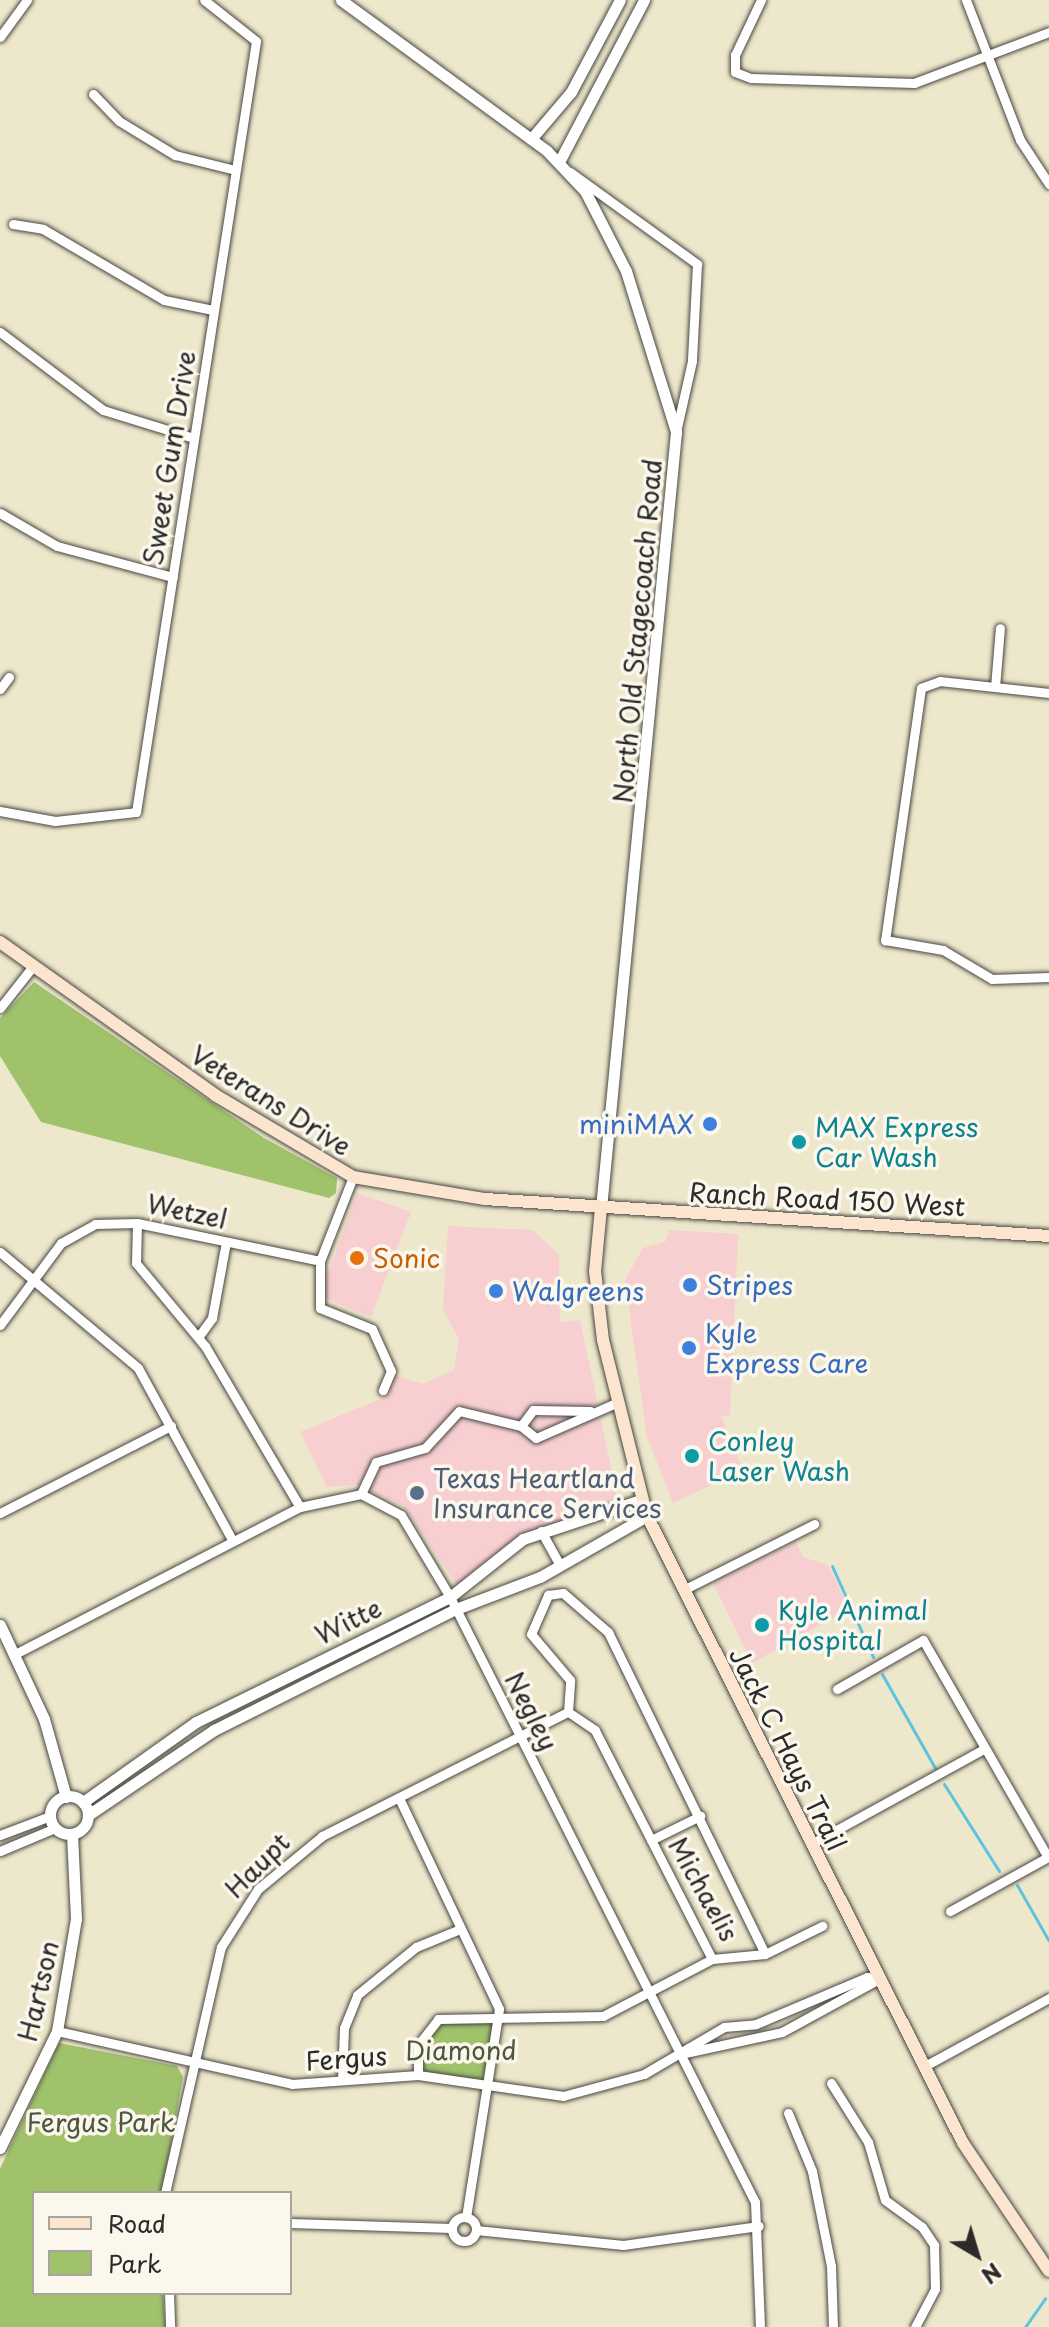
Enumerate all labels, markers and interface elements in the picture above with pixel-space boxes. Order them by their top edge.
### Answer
street label: Sweet Gum Drive [136,347,202,569]
street label: North Old Stagecoach Road [606,455,668,807]
street label: Veterans Drive [185,1038,357,1162]
place label: miniMAX [579,1108,694,1140]
place label: MAX Express Car Wash [815,1111,979,1172]
marker: miniMAX [701,1115,719,1133]
marker: MAX Express Car Wash [790,1133,808,1151]
street label: Ranch Road 150 West [690,1176,964,1222]
street label: Wetzel [144,1187,230,1235]
place label: Sonic [373,1242,440,1274]
marker: Sonic [348,1249,366,1267]
place label: Stripes [706,1269,793,1301]
place label: Walgreens [512,1275,644,1307]
marker: Stripes [681,1276,699,1294]
marker: Walgreens [487,1282,505,1300]
place label: Kyle Express Care [705,1317,869,1378]
marker: Kyle Express Care [680,1339,698,1357]
place label: Conley Laser Wash [708,1425,852,1486]
marker: Conley Laser Wash [683,1447,701,1465]
place label: Texas Heartland Insurance Services [433,1462,663,1524]
marker: Texas Heartland Insurance Services [408,1484,426,1502]
street label: Witte [310,1592,386,1650]
place label: Kyle Animal Hospital [778,1594,929,1656]
marker: Kyle Animal Hospital [753,1616,771,1634]
street label: Jack C Hays Trail [723,1641,853,1857]
street label: Negley [499,1666,565,1756]
street label: Haupt [218,1826,296,1904]
street label: Michaelis [663,1832,745,1946]
street label: Hartson [11,1938,65,2044]
park label: Diamond [405,2034,517,2066]
street label: Fergus [304,2040,388,2076]
park label: Fergus Park [27,2106,175,2138]
legend [32,2191,292,2295]
text: Road [108,2205,166,2241]
north arrow [937,2215,1017,2295]
text: Park [108,2245,162,2281]
text: N [975,2256,1009,2293]

